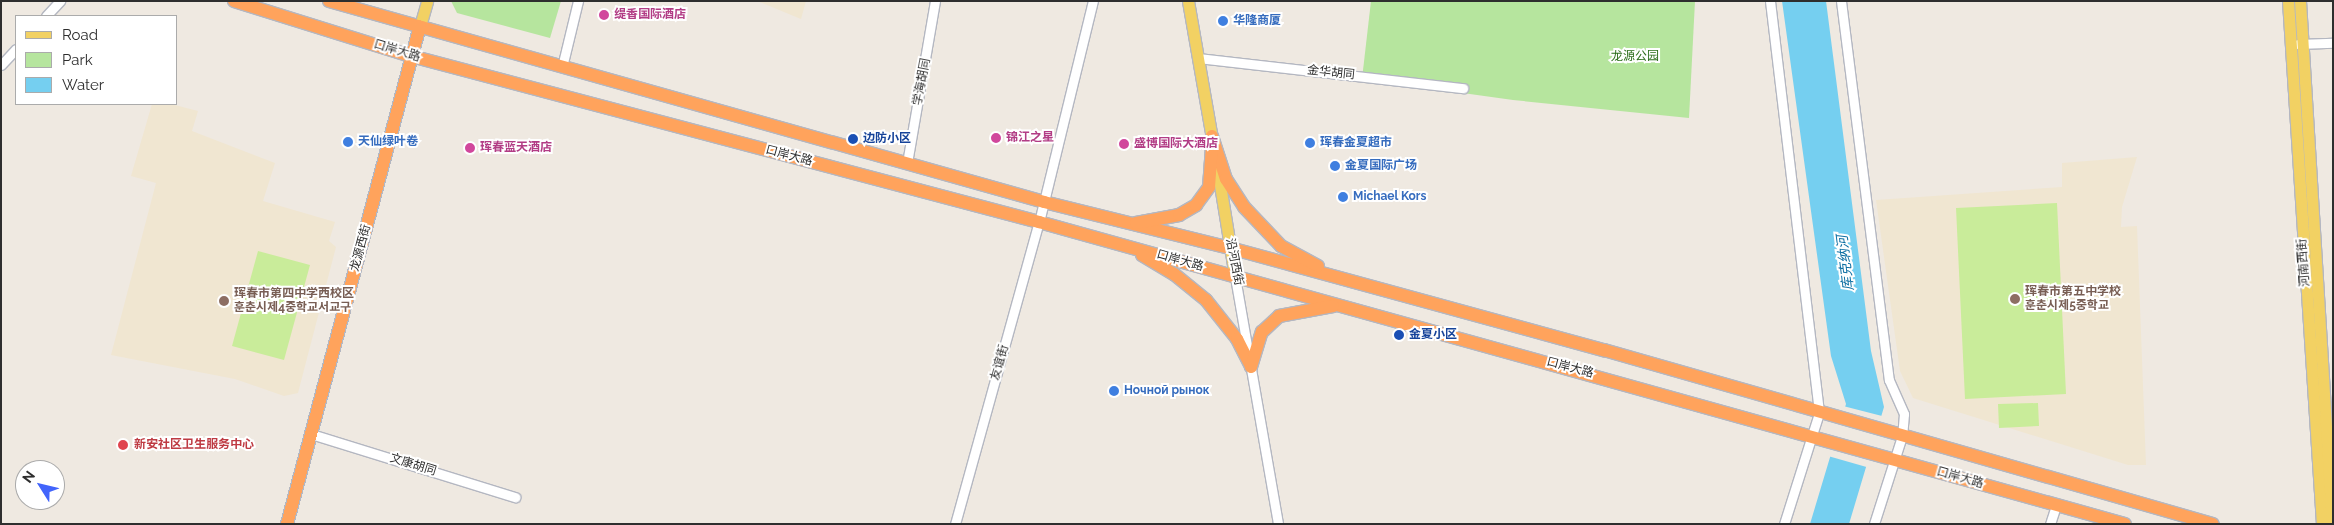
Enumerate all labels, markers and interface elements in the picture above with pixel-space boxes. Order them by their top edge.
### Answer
place label: 缇香国际酒店 [614,8,686,22]
marker: 缇香国际酒店 [598,9,610,21]
place label: 华隆商厦 [1233,14,1281,28]
legend [15,15,178,105]
marker: 华隆商厦 [1217,15,1229,27]
text: Road [62,26,98,44]
street label: 口岸大路 [372,37,422,65]
park label: 龙源公园 [1611,50,1659,64]
text: Park [62,51,93,69]
street label: 学海胡同 [910,57,934,107]
street label: 金华胡同 [1306,63,1356,83]
text: Water [62,76,104,94]
place label: 锦江之星 [1006,131,1054,145]
place label: 边防小区 [863,132,911,146]
marker: 锦江之星 [990,132,1002,144]
marker: 边防小区 [847,133,859,145]
place label: 天仙绿叶卷 [358,135,418,149]
marker: 天仙绿叶卷 [342,136,354,148]
place label: 珲春金夏超市 [1320,136,1392,150]
place label: 盛博国际大酒店 [1134,137,1218,151]
marker: 珲春金夏超市 [1304,137,1316,149]
marker: 盛博国际大酒店 [1118,138,1130,150]
place label: 珲春蓝天酒店 [480,141,552,155]
marker: 珲春蓝天酒店 [464,142,476,154]
street label: 口岸大路 [764,143,814,169]
place label: 金夏国际广场 [1345,159,1417,173]
marker: 金夏国际广场 [1329,160,1341,172]
place label: Michael Kors [1353,190,1427,204]
marker: Michael Kors [1337,191,1349,203]
street label: 龙源西街 [348,223,374,273]
water label: 库克纳河 [1833,234,1857,292]
street label: 沿河西街 [1222,237,1246,287]
street label: 河南西街 [2295,239,2313,287]
street label: 口岸大路 [1155,247,1205,275]
place label: 珲春市第五中学校 훈춘시제5중학교 [2025,285,2121,313]
place label: 珲春市第四中学西校区 훈춘시제4중학교서교구 [234,287,354,315]
marker: 珲春市第五中学校 훈춘시제5중학교 [2009,293,2021,305]
marker: 珲春市第四中学西校区 훈춘시제4중학교서교구 [218,295,230,307]
place label: 金夏小区 [1409,328,1457,342]
marker: 金夏小区 [1393,329,1405,341]
street label: 友谊街 [988,344,1012,382]
street label: 口岸大路 [1545,355,1595,381]
place label: Ночной рынок [1124,384,1210,398]
marker: Ночной рынок [1108,385,1120,397]
marker: 新安社区卫生服务中心 [116,438,130,452]
place label: 新安社区卫生服务中心 [134,438,254,452]
street label: 文康胡同 [388,451,438,479]
north arrow [15,460,65,510]
street label: 口岸大路 [1935,464,1985,492]
text: N [19,468,38,486]

